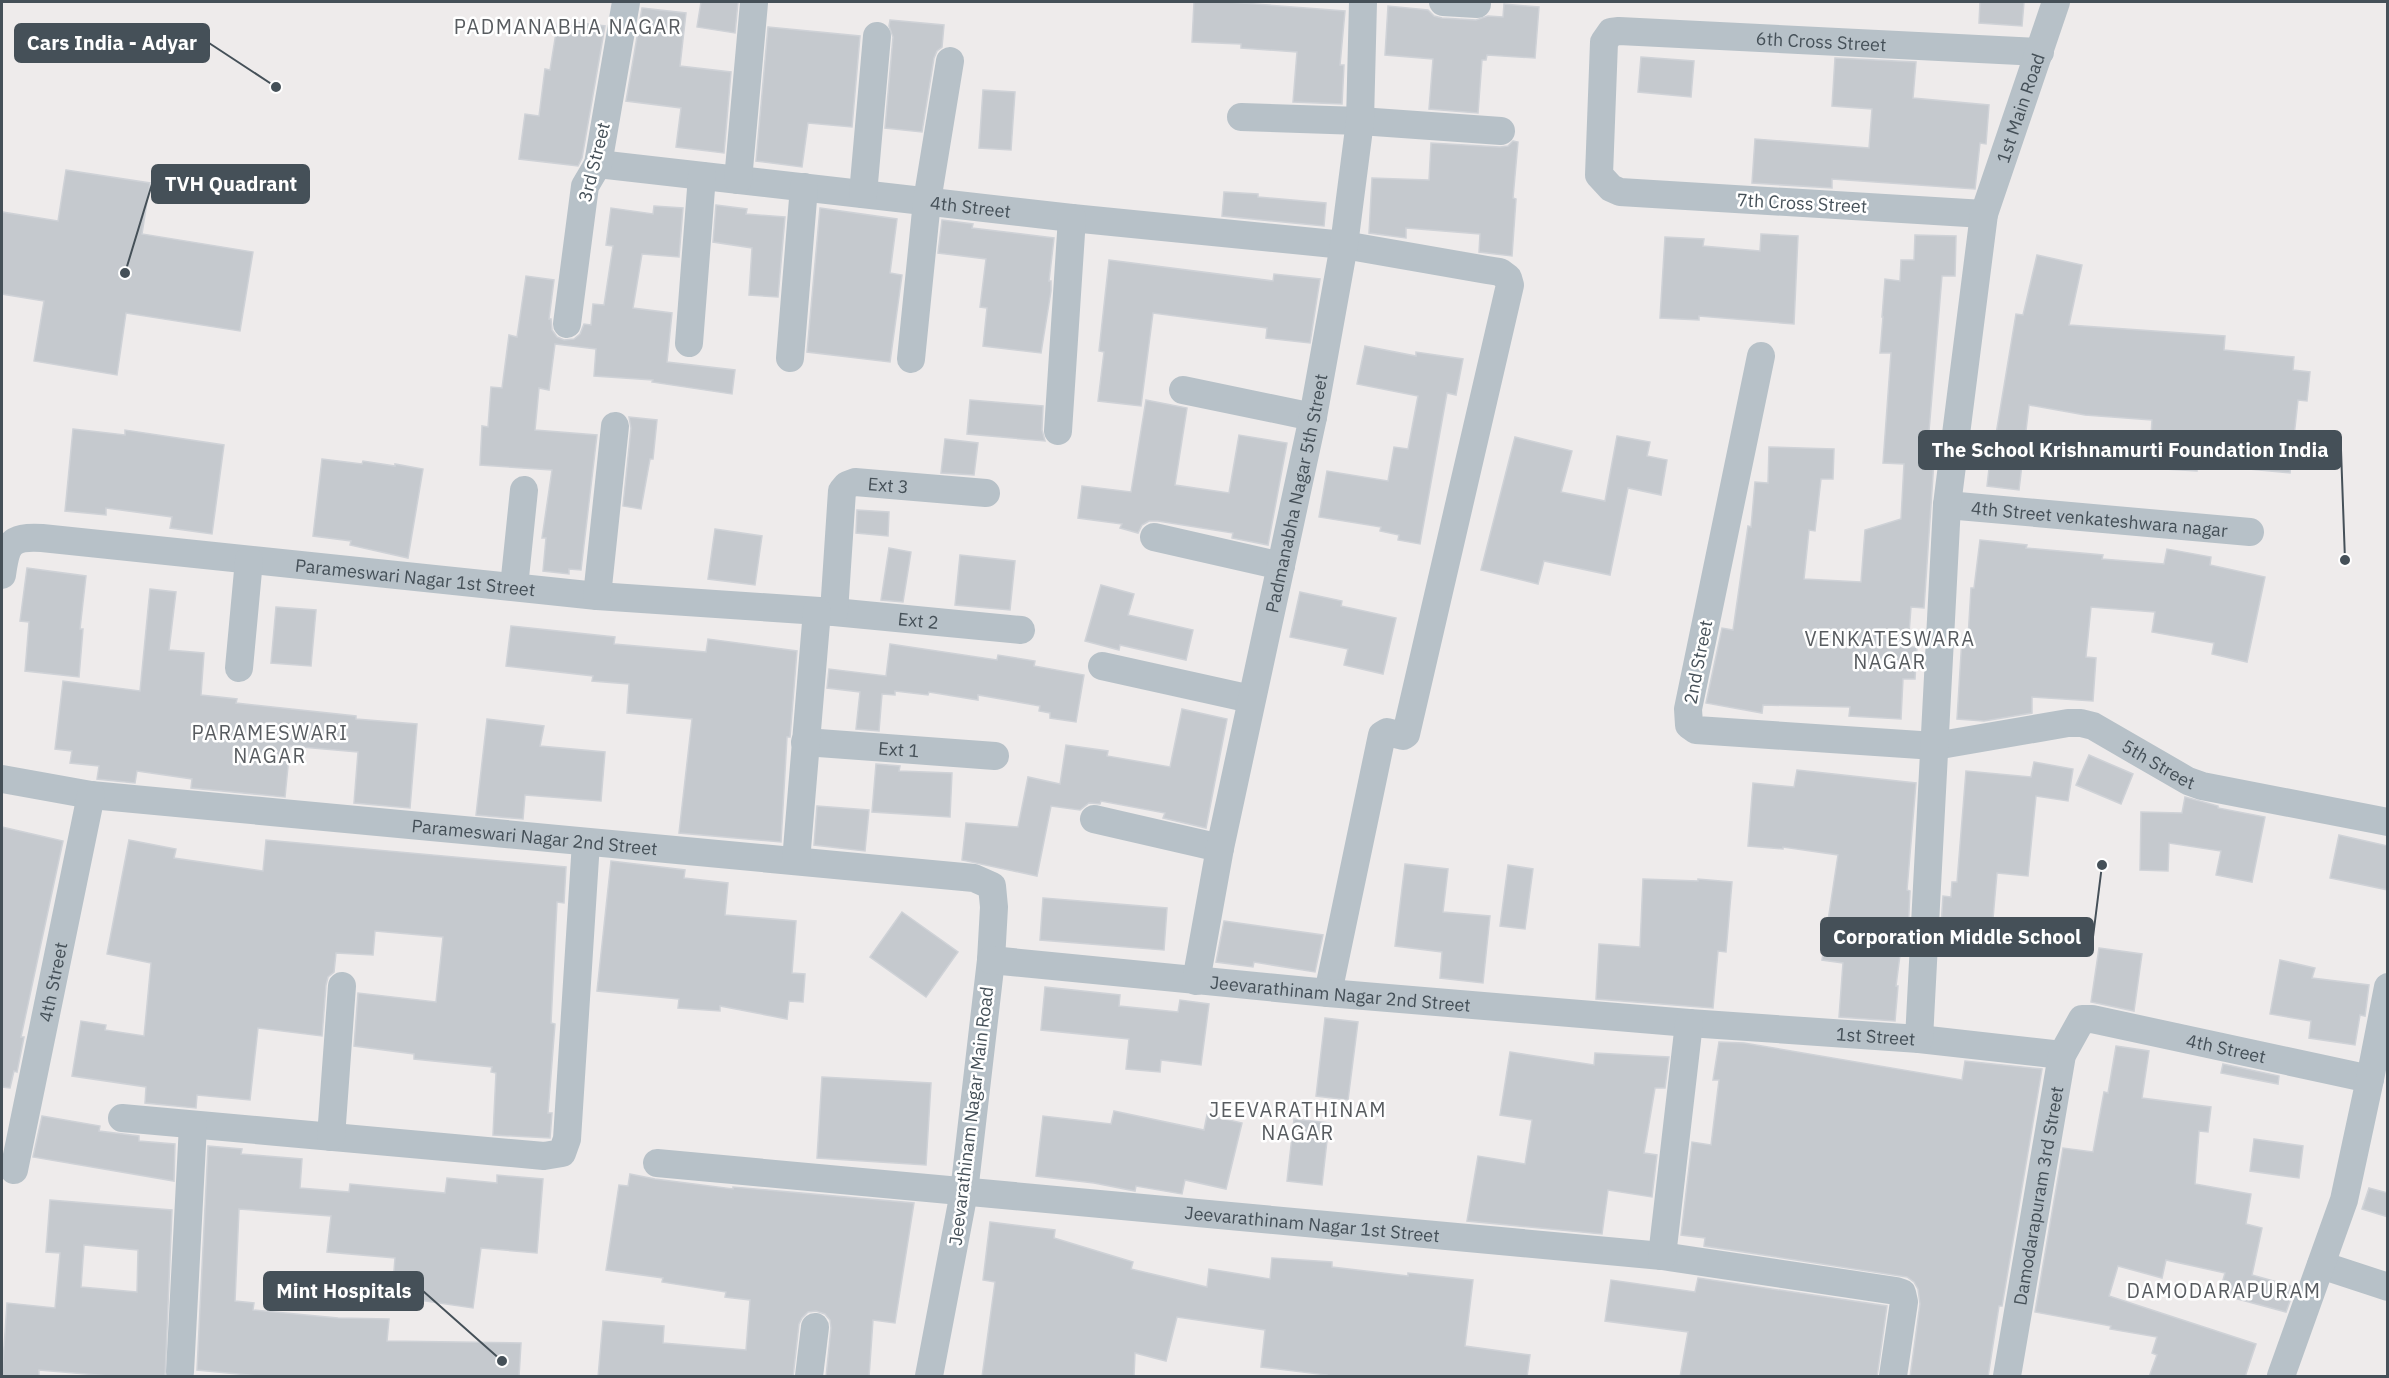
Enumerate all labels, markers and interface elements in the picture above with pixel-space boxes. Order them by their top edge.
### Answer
district label: PADMANABHA NAGAR [454,13,682,40]
callout: Cars India - Adyar [15,24,209,62]
street label: 6th Cross Street [1755,26,1887,56]
text: Cars India - Adyar [27,29,197,56]
street label: 1st Main Road [1991,50,2049,166]
street label: 3rd Street [573,120,615,204]
callout: TVH Quadrant [152,165,309,203]
text: TVH Quadrant [165,170,297,197]
street label: 7th Cross Street [1736,188,1868,218]
street label: 4th Street [929,190,1012,222]
street label: Padmanabha Nagar 5th Street [1260,372,1332,615]
callout: The School Krishnamurti Foundation India [1919,431,2341,469]
text: The School Krishnamurti Foundation India [1931,436,2329,463]
street label: Ext 3 [867,472,910,498]
street label: 4th Street venkateshwara nagar [1970,496,2229,541]
street label: Parameswari Nagar 1st Street [294,553,536,601]
street label: Ext 2 [897,607,940,634]
street label: 2nd Street [1679,618,1717,706]
district label: VENKATESWARA NAGAR [1804,625,1976,675]
district label: PARAMESWARI NAGAR [191,719,349,769]
street label: 5th Street [2118,734,2198,794]
street label: Ext 1 [877,736,920,762]
street label: Parameswari Nagar 2nd Street [411,814,659,860]
callout: Corporation Middle School [1821,918,2093,956]
text: Corporation Middle School [1833,923,2081,950]
street label: 4th Street [33,940,72,1024]
street label: Jeevarathinam Nagar 2nd Street [1209,970,1472,1016]
street label: Jeevarathinam Nagar Main Road [944,985,998,1247]
street label: 1st Street [1835,1022,1916,1050]
street label: 4th Street [2184,1028,2268,1068]
street label: Damodarapuram 3rd Street [2008,1084,2068,1307]
district label: JEEVARATHINAM NAGAR [1209,1096,1387,1146]
street label: Jeevarathinam Nagar 1st Street [1184,1200,1441,1247]
callout: Mint Hospitals [264,1272,423,1310]
text: Mint Hospitals [276,1277,412,1304]
district label: DAMODARAPURAM [2126,1277,2322,1304]

